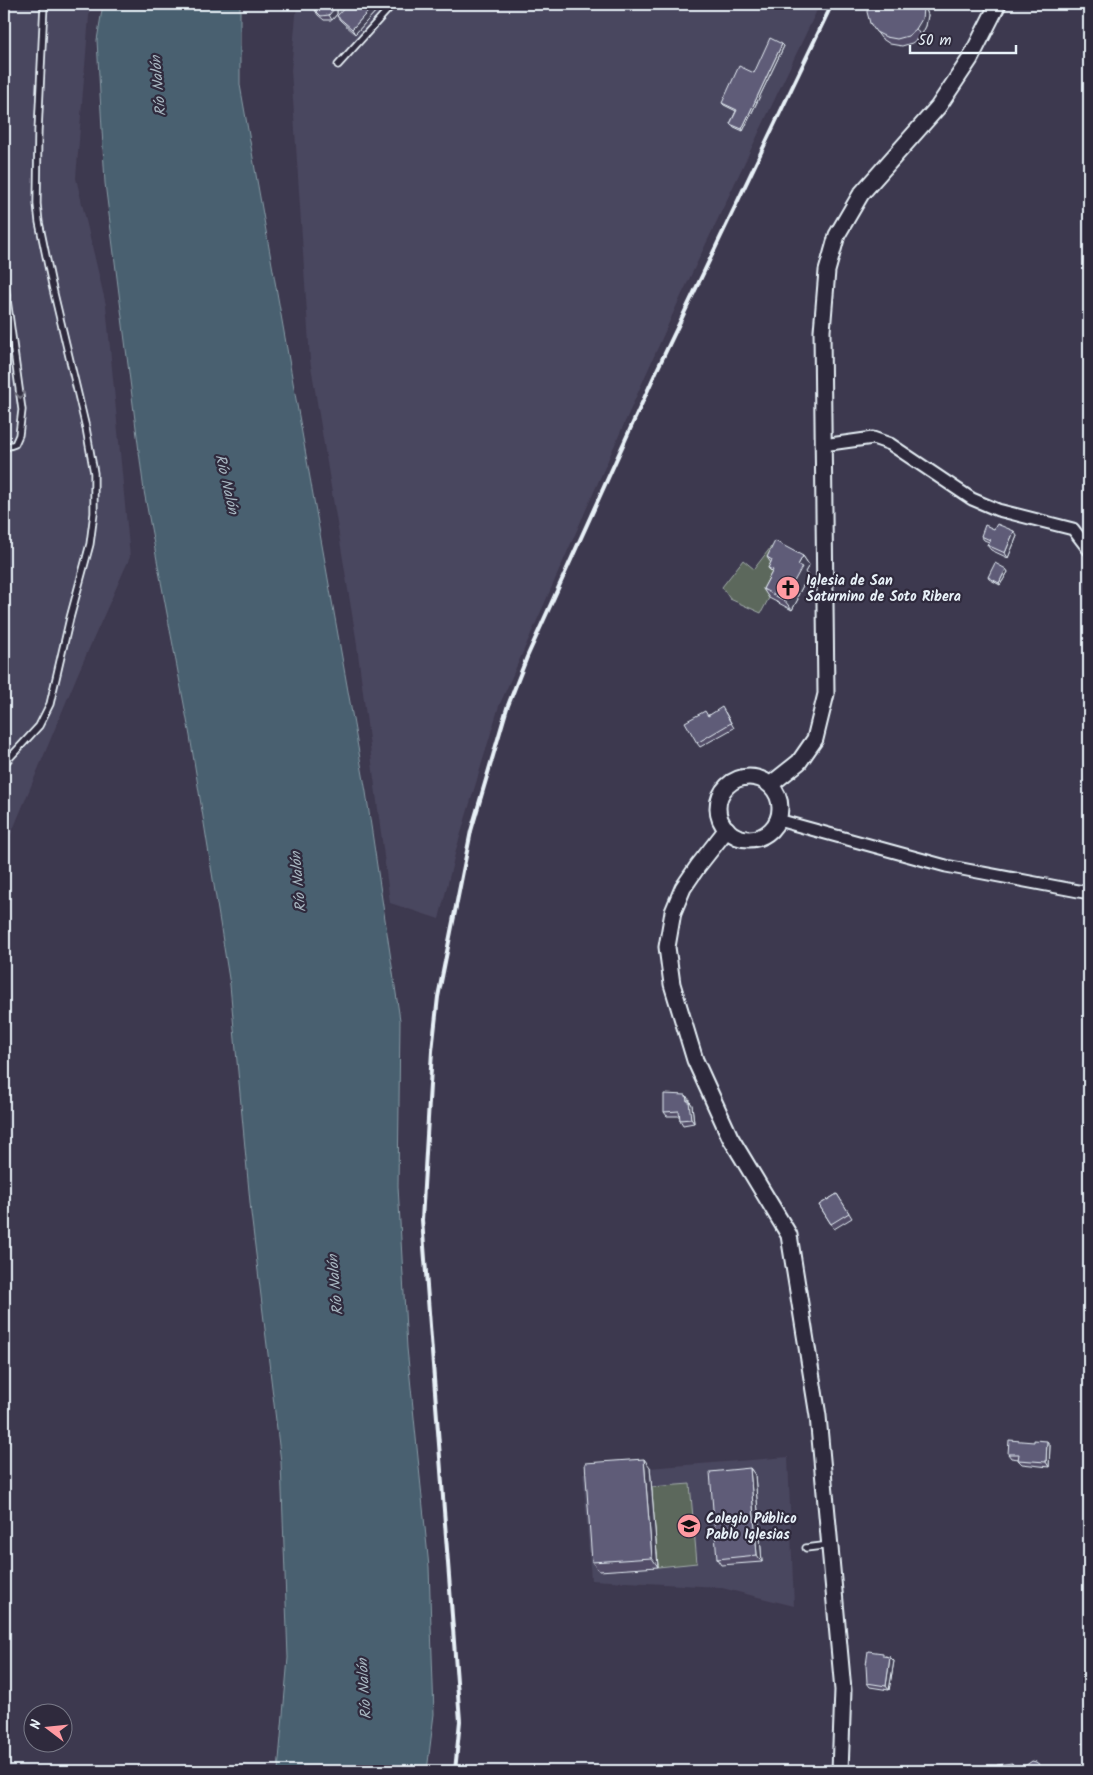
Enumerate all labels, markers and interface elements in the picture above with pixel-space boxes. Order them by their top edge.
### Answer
scale bar [910,22,1017,54]
text: 50 m [918,29,952,53]
water label: Río Nalón [144,54,174,117]
one-way arrow [15,391,25,399]
water label: Río Nalón [207,452,245,518]
place label: Iglesia de San Saturnino de Soto Ribera [806,570,961,608]
church icon: Iglesia de San Saturnino de Soto Ribera [775,575,801,601]
water label: Río Nalón [284,850,314,913]
water label: Río Nalón [321,1253,351,1316]
place label: Colegio Público Pablo Iglesias [706,1508,797,1546]
school or university icon: Colegio Público Pablo Iglesias [676,1513,702,1539]
water label: Río Nalón [351,1657,379,1720]
north arrow [22,1702,72,1752]
text: N [25,1717,48,1732]

